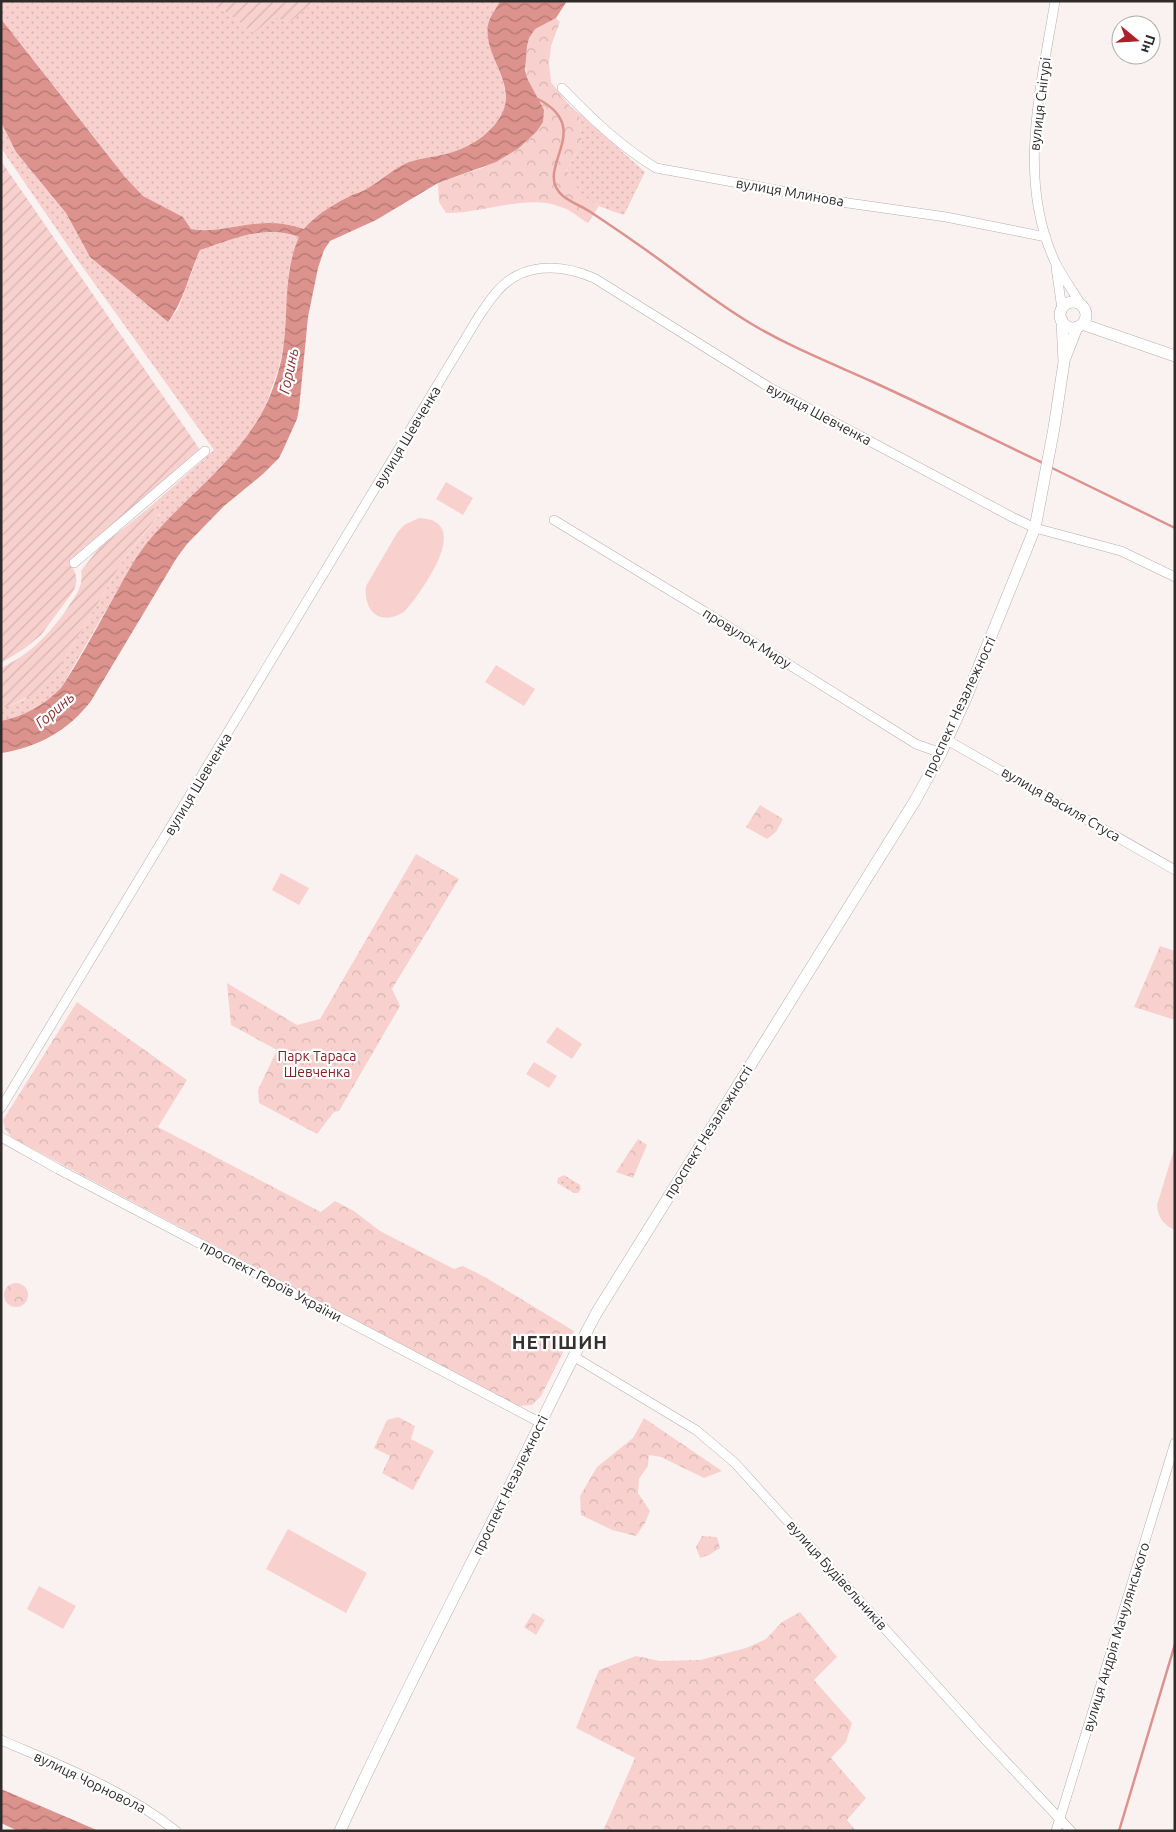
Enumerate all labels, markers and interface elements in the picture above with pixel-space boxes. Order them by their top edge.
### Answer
north arrow [1111,15,1161,65]
text: Пн [1138,33,1159,55]
street label: вулиця Снігурі [1026,56,1054,152]
street label: вулиця Млинова [735,175,845,209]
water label: Горинь [275,346,302,395]
street label: вулиця Шевченка [764,380,874,448]
street label: вулиця Шевченка [370,383,444,491]
street label: провулок Миру [700,604,794,672]
street label: проспект Незалежності [919,634,999,780]
water label: Горинь [32,688,78,731]
street label: вулиця Шевченка [161,730,235,838]
street label: вулиця Василя Стуса [999,763,1123,845]
park label: Парк Тараса Шевченка [278,1048,357,1080]
street label: проспект Незалежності [660,1063,756,1201]
street label: проспект Героїв України [198,1237,344,1325]
district label: НЕТІШИН [512,1331,608,1353]
street label: проспект Незалежності [469,1412,551,1558]
street label: вулиця Будівельників [784,1517,890,1633]
street label: вулиця Андрія Мачулянського [1080,1540,1152,1734]
street label: вулиця Чорновола [32,1748,148,1816]

